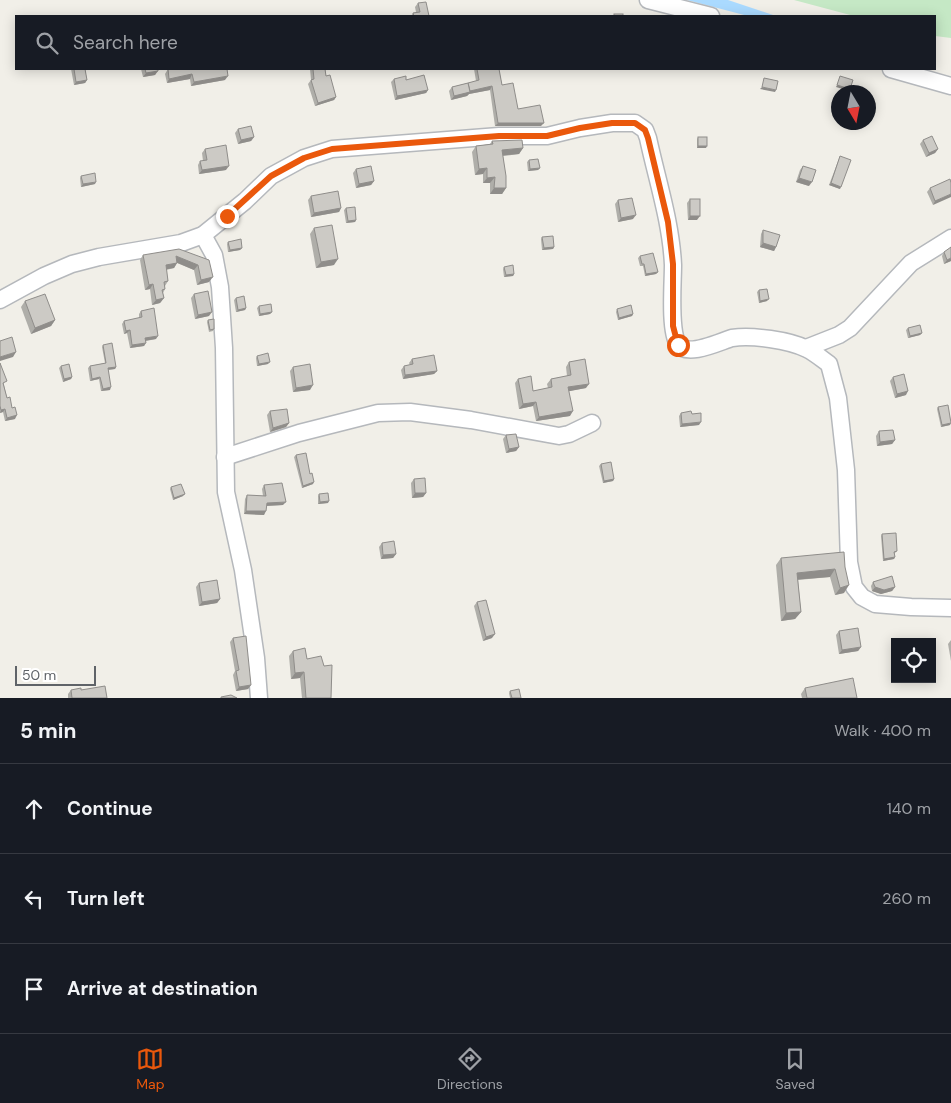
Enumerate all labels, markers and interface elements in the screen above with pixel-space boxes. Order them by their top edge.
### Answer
search box [15,15,936,70]
icon: search [33,29,61,57]
text: Search here [73,30,178,55]
north arrow [831,85,876,130]
route end [216,205,239,228]
route start [667,334,690,357]
map controls [891,638,936,683]
button: locate [891,638,936,683]
scale bar [15,663,96,686]
text: 50 m [22,666,56,684]
text: 5 min [20,717,76,745]
text: Walk · 400 m [834,720,931,741]
icon: ahead [20,795,48,823]
text: Continue [67,796,153,821]
text: 140 m [887,798,931,819]
icon: left [20,885,48,913]
text: Turn left [67,886,145,911]
text: 260 m [882,888,931,909]
icon: arrive [20,975,48,1003]
text: Arrive at destination [67,976,258,1001]
tab: Map [136,1045,164,1093]
tab: Directions [437,1045,503,1093]
tab: Saved [775,1045,815,1093]

